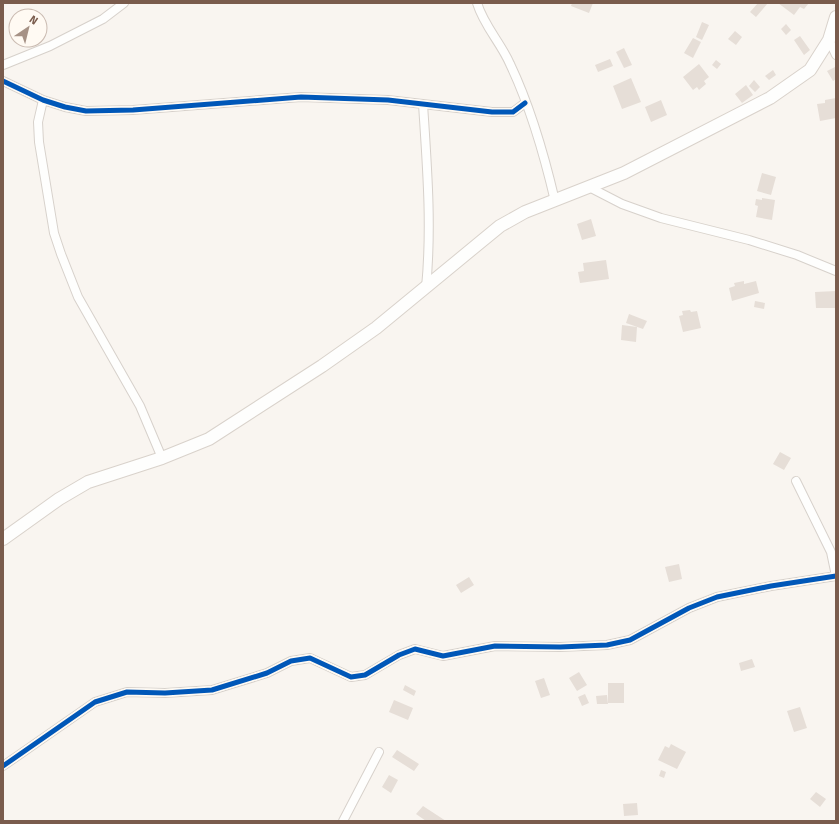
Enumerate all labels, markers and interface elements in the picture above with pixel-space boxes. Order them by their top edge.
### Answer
north arrow [8,8,48,48]
text: N [27,13,40,28]

